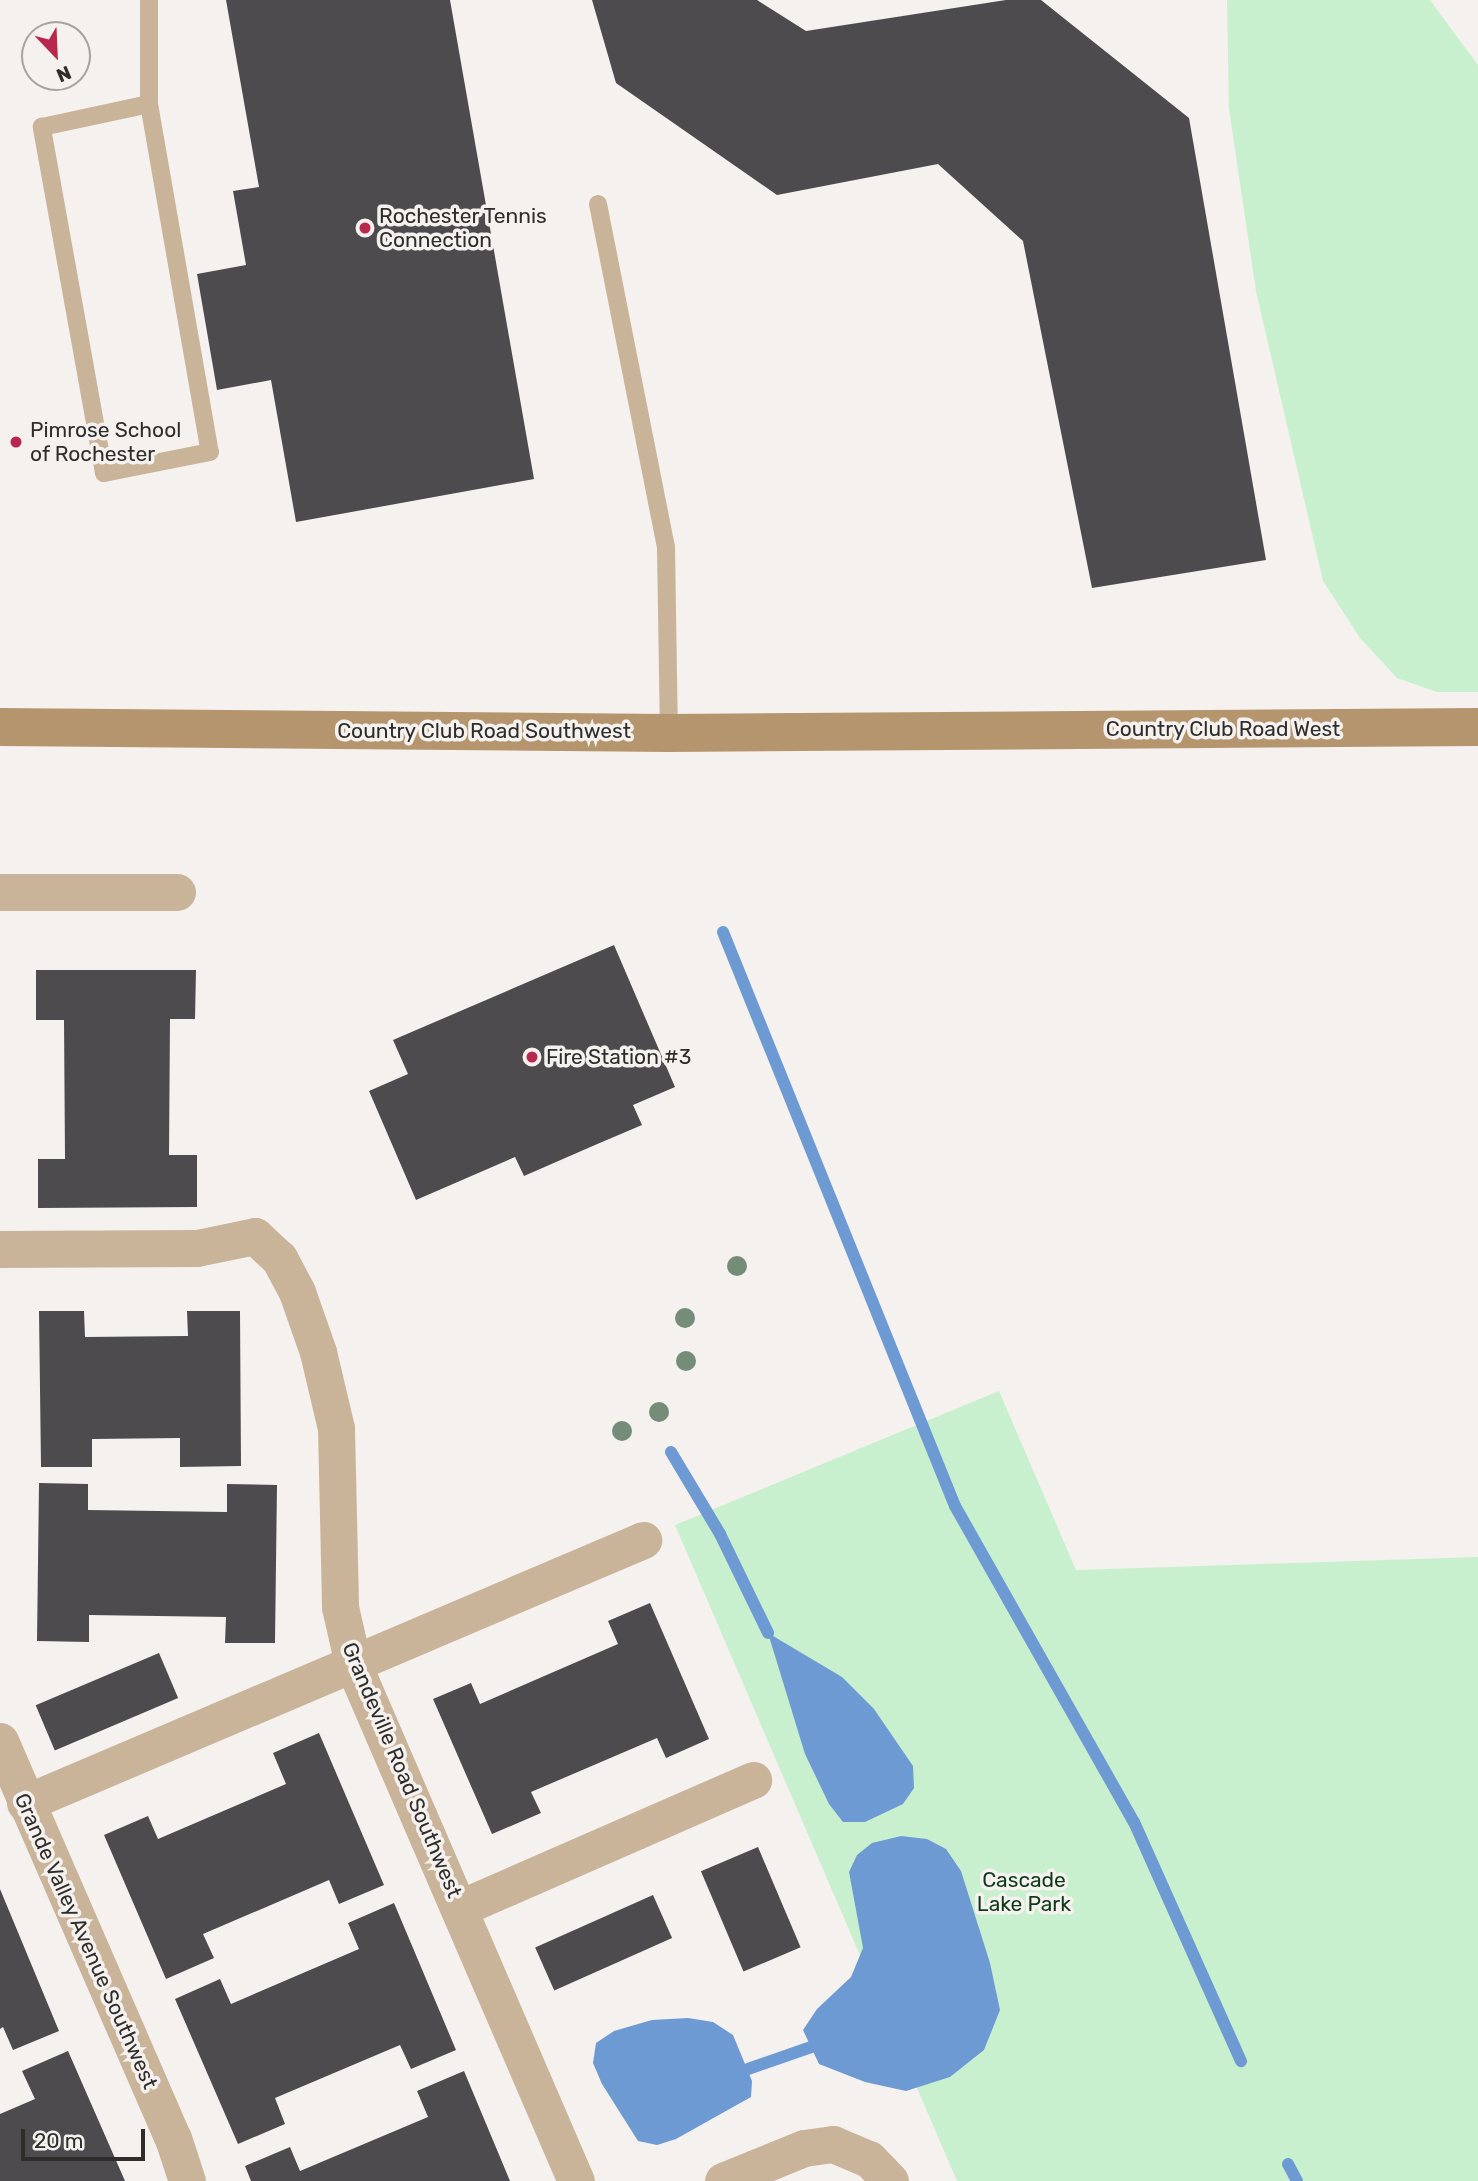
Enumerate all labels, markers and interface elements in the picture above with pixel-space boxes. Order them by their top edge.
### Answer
north arrow [21,21,91,91]
text: N [53,61,74,87]
place label: Rochester Tennis Connection [379,203,548,253]
marker: Rochester Tennis Connection [357,220,373,236]
place label: Pimrose School of Rochester [30,417,181,467]
marker: Pimrose School of Rochester [8,434,24,450]
street label: Country Club Road West [1105,716,1341,742]
street label: Country Club Road Southwest [337,718,631,744]
place label: Fire Station #3 [546,1044,691,1070]
marker: Fire Station #3 [524,1049,540,1065]
street label: Grandeville Road Southwest [337,1639,467,1901]
street label: Grande Valley Avenue Southwest [9,1788,163,2094]
park label: Cascade Lake Park [977,1867,1071,1917]
scale bar [24,2114,149,2158]
text: 20 m [34,2128,83,2153]

